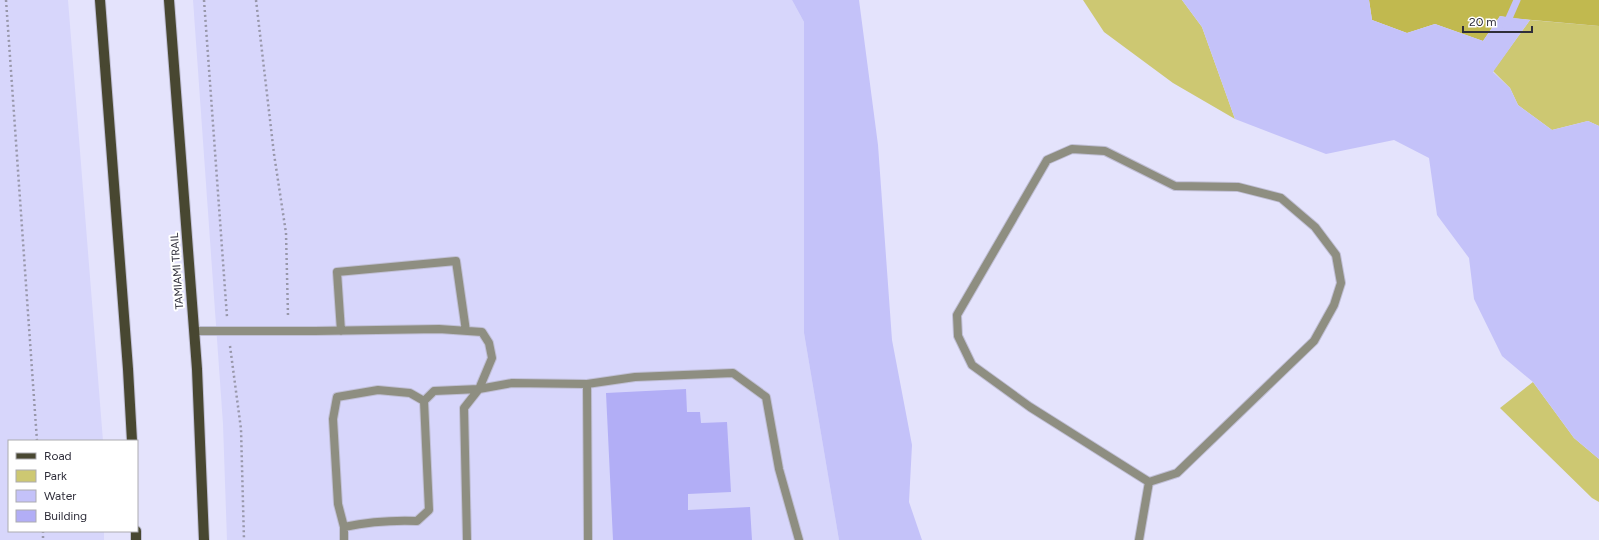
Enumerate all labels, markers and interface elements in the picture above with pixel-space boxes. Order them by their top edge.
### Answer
scale bar [1463,8,1532,34]
text: 20 m [1469,15,1497,29]
street label: TAMIAMI TRAIL [168,232,186,310]
legend [8,440,138,532]
text: Road [44,449,72,463]
text: Park [44,469,67,483]
text: Water [44,489,76,503]
text: Building [44,509,87,523]

